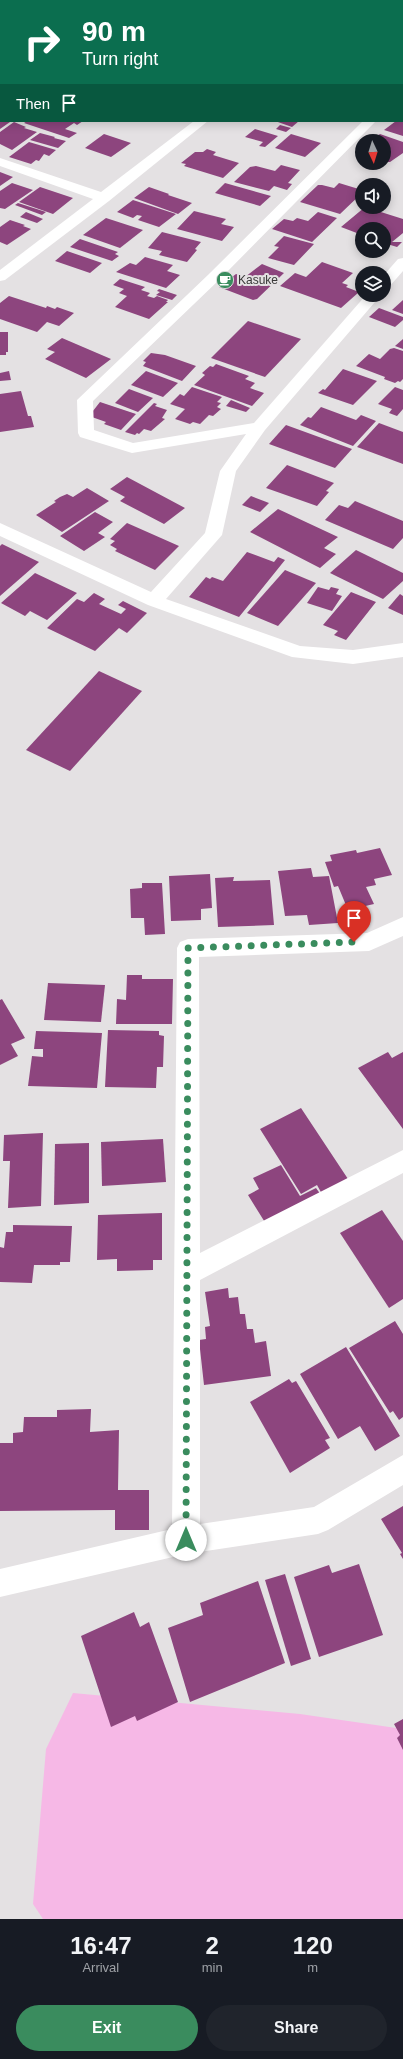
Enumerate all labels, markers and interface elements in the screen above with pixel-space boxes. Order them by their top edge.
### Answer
icon: right [16,16,68,68]
text: 90 m [82,16,146,47]
text: Turn right [82,49,158,69]
icon: arrive [58,92,80,114]
text: Then [16,95,50,112]
north arrow [355,134,391,170]
map controls [355,134,391,302]
button: sound [355,178,391,214]
button: search [355,222,391,258]
button: layers [355,266,391,302]
cafe icon: Kasuke [215,270,235,290]
place label: Kasuke [238,273,278,287]
pin [337,901,371,942]
icon: arrive [343,907,365,929]
position arrow [165,1519,207,1561]
text: 16:47 [70,1932,132,1959]
text: 2 [205,1932,219,1959]
text: 120 [293,1932,333,1959]
text: Arrival [82,1960,119,1975]
text: min [202,1960,223,1975]
text: m [307,1960,318,1975]
button: Exit [16,2005,198,2051]
button: Share [206,2005,387,2051]

